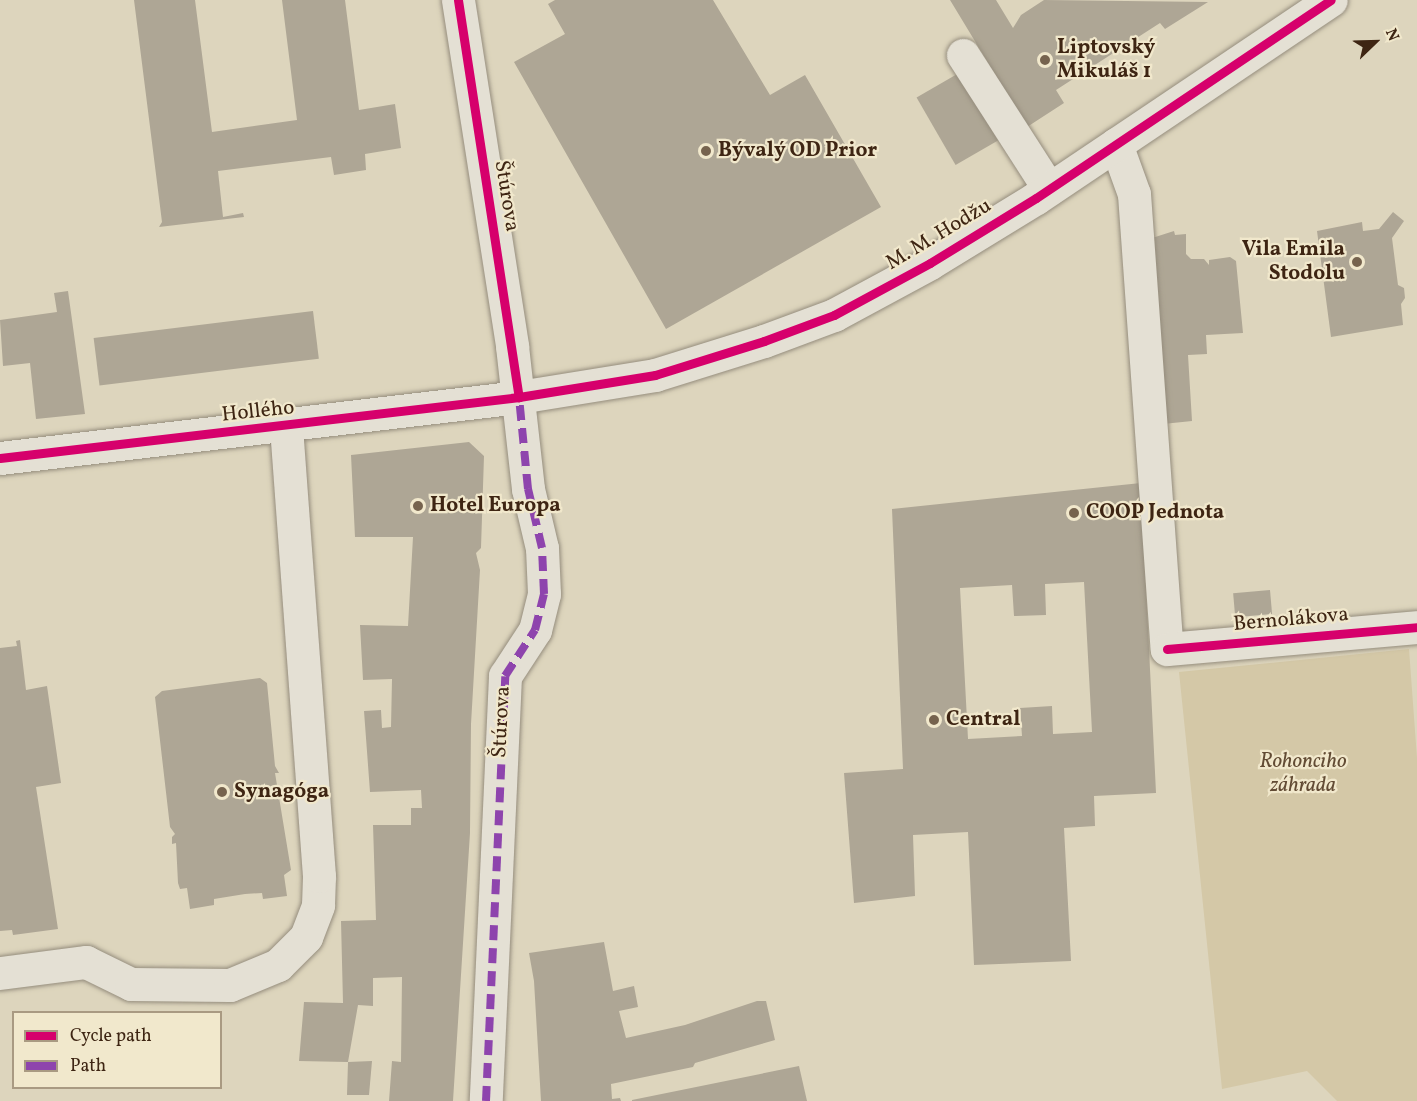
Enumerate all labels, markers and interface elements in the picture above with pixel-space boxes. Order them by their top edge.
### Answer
north arrow [1345,12,1405,72]
text: N [1379,25,1404,45]
place label: Liptovský Mikuláš 1 [1057,35,1155,85]
marker: Liptovský Mikuláš 1 [1038,53,1052,67]
place label: Bývalý OD Prior [718,138,878,164]
marker: Bývalý OD Prior [699,144,713,158]
street label: Štúrova [488,158,524,234]
street label: M. M. Hodžu [882,194,996,276]
place label: Vila Emila Stodolu [1242,237,1345,287]
marker: Vila Emila Stodolu [1350,255,1364,269]
street label: Hollého [220,396,296,428]
place label: Hotel Europa [430,493,561,519]
marker: Hotel Europa [411,499,425,513]
place label: COOP Jednota [1086,500,1224,526]
marker: COOP Jednota [1067,506,1081,520]
street label: Bernolákova [1232,602,1350,638]
street label: Štúrova [488,685,516,759]
place label: Central [946,707,1020,733]
marker: Central [927,713,941,727]
park label: Rohonciho záhrada [1259,749,1347,799]
place label: Synagóga [234,779,329,805]
marker: Synagóga [215,785,229,799]
legend [12,1011,222,1089]
text: Cycle path [70,1024,152,1049]
text: Path [70,1054,106,1079]

